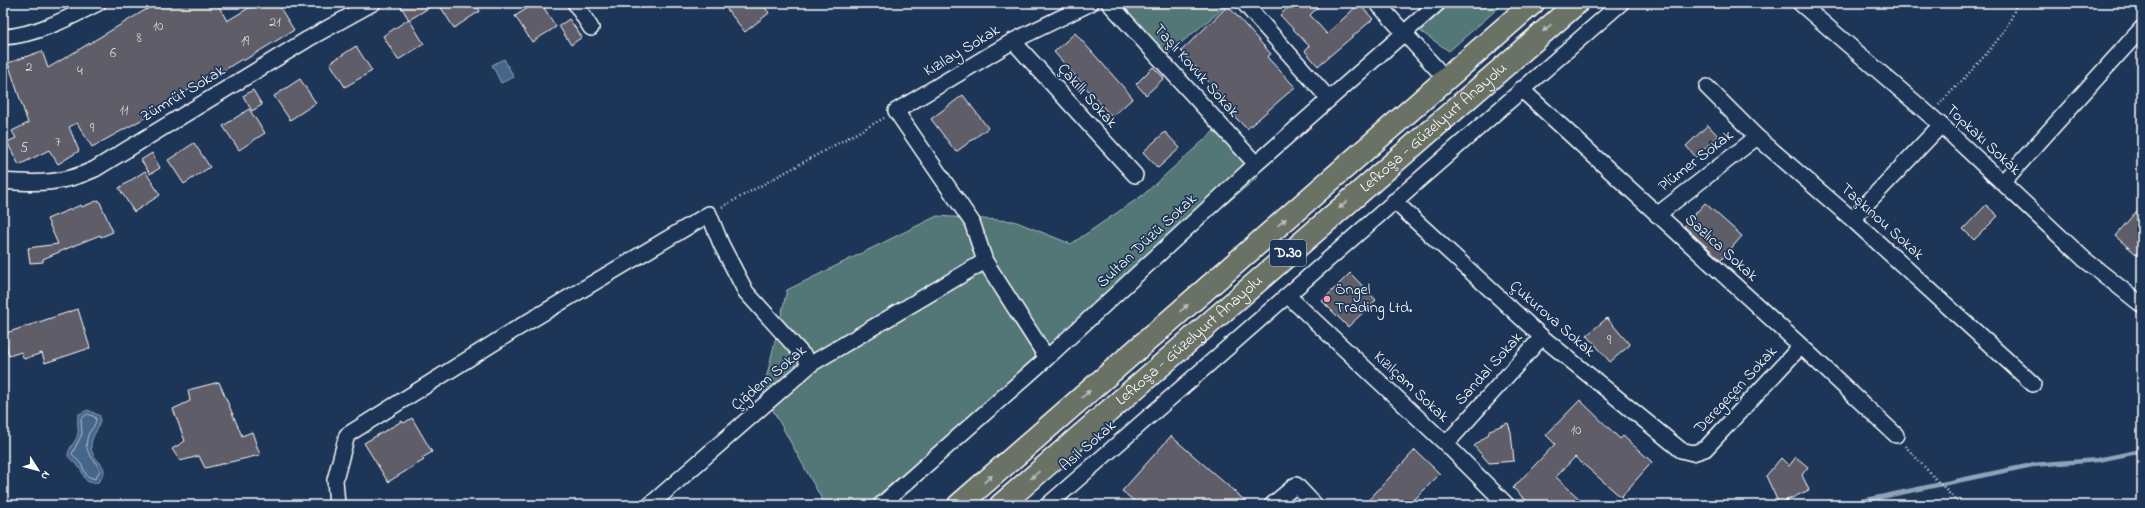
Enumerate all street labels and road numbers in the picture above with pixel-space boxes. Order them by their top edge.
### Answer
street label: Kızılay Sokak [919,18,1006,83]
street label: Taşlı Kovuk Sokak [1147,19,1245,124]
street label: Lefkoşa - Güzelyurt Anayolu [1355,57,1513,199]
street label: Çakıllı Sokak [1051,58,1123,135]
street label: Zümrüt Sokak [136,59,231,129]
street label: Topkakı Sokak [1940,99,2027,182]
street label: Plümer Sokak [1653,123,1739,198]
street label: Taşkınou Sokak [1835,178,1930,267]
street label: Sultan Düzü Sokak [1091,187,1203,294]
street label: Sazlıca Sokak [1679,208,1764,288]
road number: D.30 [1270,240,1306,266]
street label: Lefkoşa - Güzelyurt Anayolu [1110,270,1268,412]
street label: Çukurova Sokak [1504,275,1601,364]
street label: Sandal Sokak [1449,326,1529,411]
street label: Çığdem Sokak [726,339,813,417]
street label: Deregeçen Sokak [1688,340,1784,440]
street label: Kızılçam Sokak [1368,346,1455,429]
street label: Asil Sokak [1054,414,1122,477]

